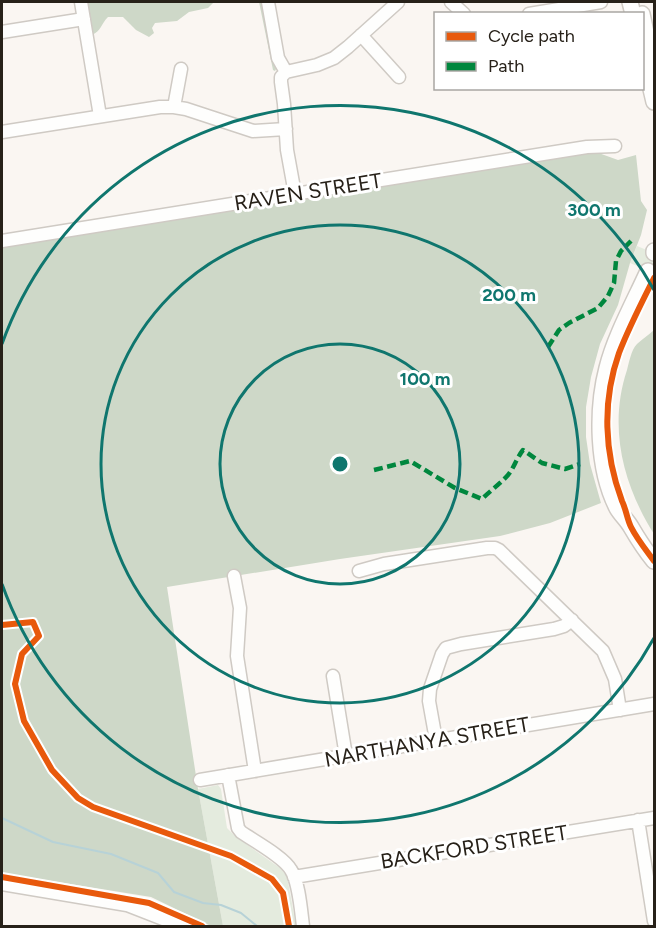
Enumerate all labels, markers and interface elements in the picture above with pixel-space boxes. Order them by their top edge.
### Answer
legend [434,12,644,90]
text: Cycle path [488,25,575,47]
text: Path [488,55,524,77]
street label: RAVEN STREET [232,167,384,216]
text: 300 m [567,199,621,221]
text: 200 m [482,284,536,306]
text: 100 m [400,368,450,390]
centre of rings [330,454,350,474]
street label: NARTHANYA STREET [323,711,532,772]
street label: BACKFORD STREET [379,819,570,874]

